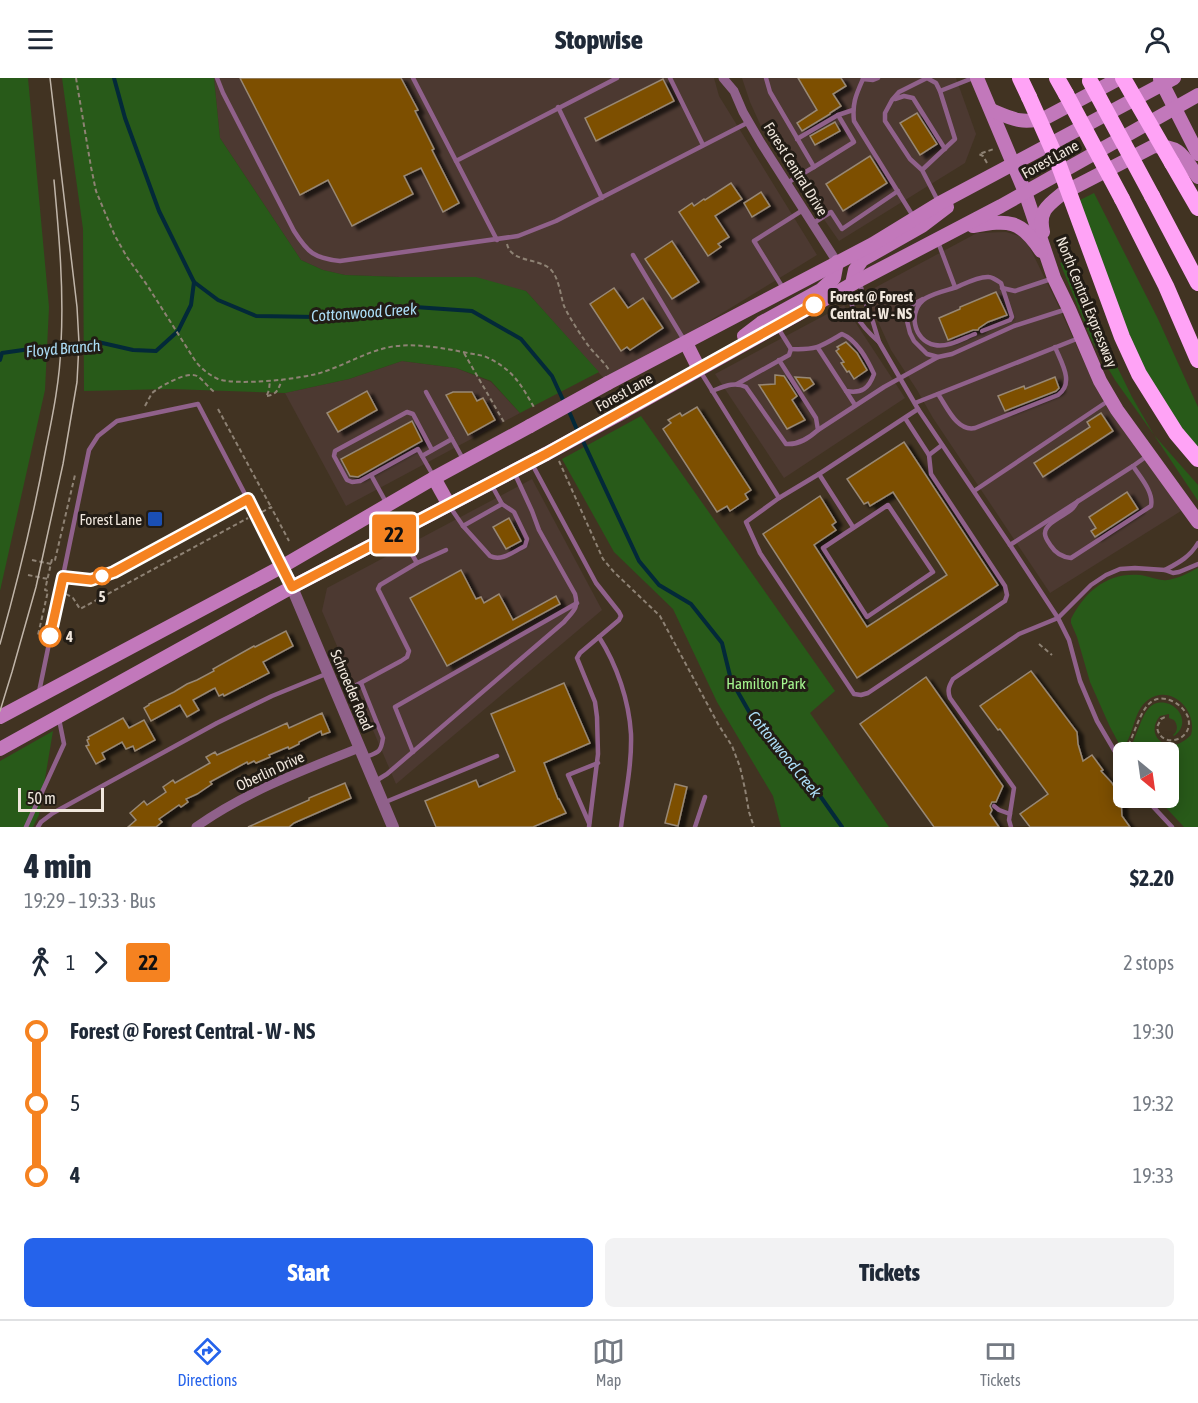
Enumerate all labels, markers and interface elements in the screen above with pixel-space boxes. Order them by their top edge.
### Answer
icon: menu [24,23,57,56]
icon: person [1141,23,1174,56]
text: Stopwise [555,24,643,55]
street label: Forest Central Drive [760,119,832,219]
street label: Forest Lane [1019,136,1082,182]
street label: North Central Expressway [1053,234,1121,370]
place label: Forest @ Forest Central - W - NS [830,288,914,322]
marker: Forest @ Forest Central - W - NS [803,294,825,316]
water label: Cottonwood Creek [311,299,418,325]
water label: Floyd Branch [25,336,101,361]
street label: Forest Lane [593,369,656,415]
marker: Forest Lane [146,510,164,528]
place label: Forest Lane [79,511,142,528]
line badge: 22 [367,514,421,554]
text: 22 [384,522,404,546]
marker: 5 [93,567,111,585]
place label: 5 [98,588,106,605]
marker: 4 [39,625,61,647]
place label: 4 [65,628,73,645]
street label: Schroeder Road [327,647,377,733]
park label: Hamilton Park [726,675,806,692]
water label: Cottonwood Creek [745,707,826,802]
north arrow [1113,742,1179,808]
map controls [1113,742,1179,808]
street label: Oberlin Drive [233,748,307,794]
scale bar [18,785,104,812]
text: 50 m [27,789,56,807]
text: 4 min [24,847,91,885]
text: $2.20 [1130,865,1174,891]
text: 19:29 – 19:33 · Bus [24,889,156,912]
icon: walk [24,946,57,979]
icon: forward [84,946,117,979]
text: 22 [138,950,158,974]
text: 1 [66,951,75,974]
text: 2 stops [1123,951,1174,974]
text: Forest @ Forest Central - W - NS [70,1018,315,1044]
text: 19:30 [1133,1020,1174,1043]
text: 5 [70,1090,80,1116]
text: 19:32 [1133,1092,1174,1115]
text: 4 [70,1162,80,1188]
text: 19:33 [1133,1164,1174,1187]
button: Start [24,1238,593,1307]
button: Tickets [605,1238,1174,1307]
tab: Directions [177,1335,237,1389]
tab: Map [592,1335,625,1389]
tab: Tickets [980,1335,1021,1389]

